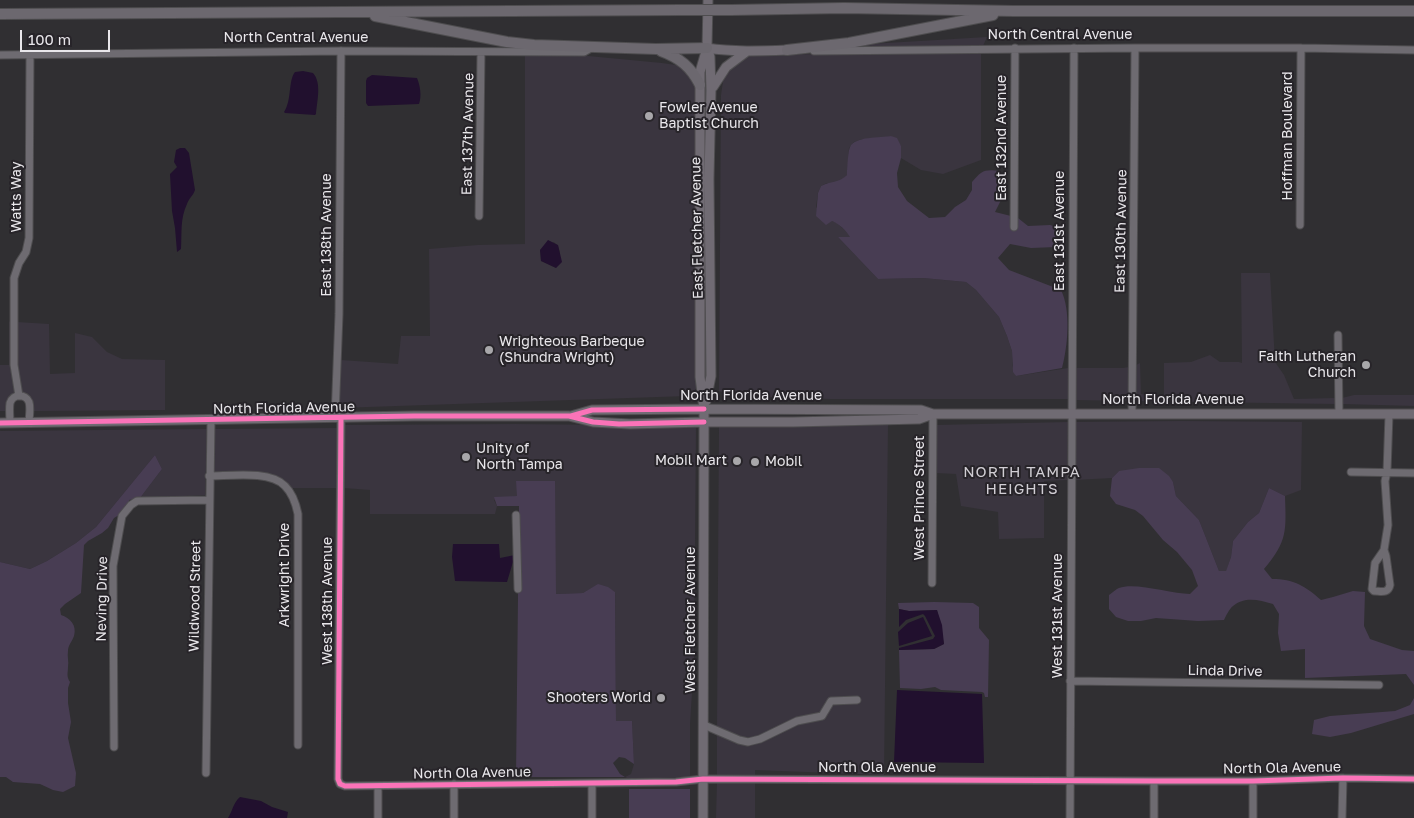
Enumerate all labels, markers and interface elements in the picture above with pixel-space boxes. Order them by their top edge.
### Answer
scale bar [22,20,112,52]
street label: North Central Avenue [988,27,1132,43]
text: 100 m [28,30,71,48]
street label: North Central Avenue [224,30,368,46]
street label: Hoffman Boulevard [1280,71,1296,201]
street label: East 137th Avenue [459,73,477,195]
street label: East 132nd Avenue [994,75,1010,201]
place label: Fowler Avenue Baptist Church [659,100,759,132]
marker: Fowler Avenue Baptist Church [643,110,655,122]
street label: East Fletcher Avenue [687,157,707,299]
street label: Watts Way [9,162,25,232]
street label: East 130th Avenue [1112,169,1130,293]
street label: East 131st Avenue [1052,171,1068,291]
street label: East 138th Avenue [319,173,335,297]
place label: Wrighteous Barbeque (Shundra Wright) [499,334,645,367]
marker: Wrighteous Barbeque (Shundra Wright) [483,344,495,356]
place label: Faith Lutheran Church [1258,349,1356,382]
marker: Faith Lutheran Church [1360,359,1372,371]
street label: North Florida Avenue [680,388,822,404]
street label: North Florida Avenue [1102,392,1244,408]
street label: North Florida Avenue [213,398,355,418]
street label: West Prince Street [912,435,928,561]
place label: Unity of North Tampa [476,441,563,474]
marker: Unity of North Tampa [460,451,472,463]
place label: Mobil Mart [655,453,727,469]
place label: Mobil [765,454,802,470]
marker: Mobil Mart [731,455,743,467]
marker: Mobil [749,456,761,468]
district label: NORTH TAMPA HEIGHTS [962,463,1082,498]
street label: Arkwright Drive [277,523,293,627]
street label: West 138th Avenue [320,537,336,665]
street label: Wildwood Street [186,540,204,652]
street label: West Fletcher Avenue [683,547,699,693]
street label: West 131st Avenue [1050,553,1066,679]
street label: Neving Drive [93,556,111,642]
street label: Linda Drive [1187,662,1263,680]
place label: Shooters World [547,690,651,706]
marker: Shooters World [655,692,667,704]
street label: North Ola Avenue [1223,759,1341,777]
street label: North Ola Avenue [818,760,936,776]
street label: North Ola Avenue [413,764,531,782]

